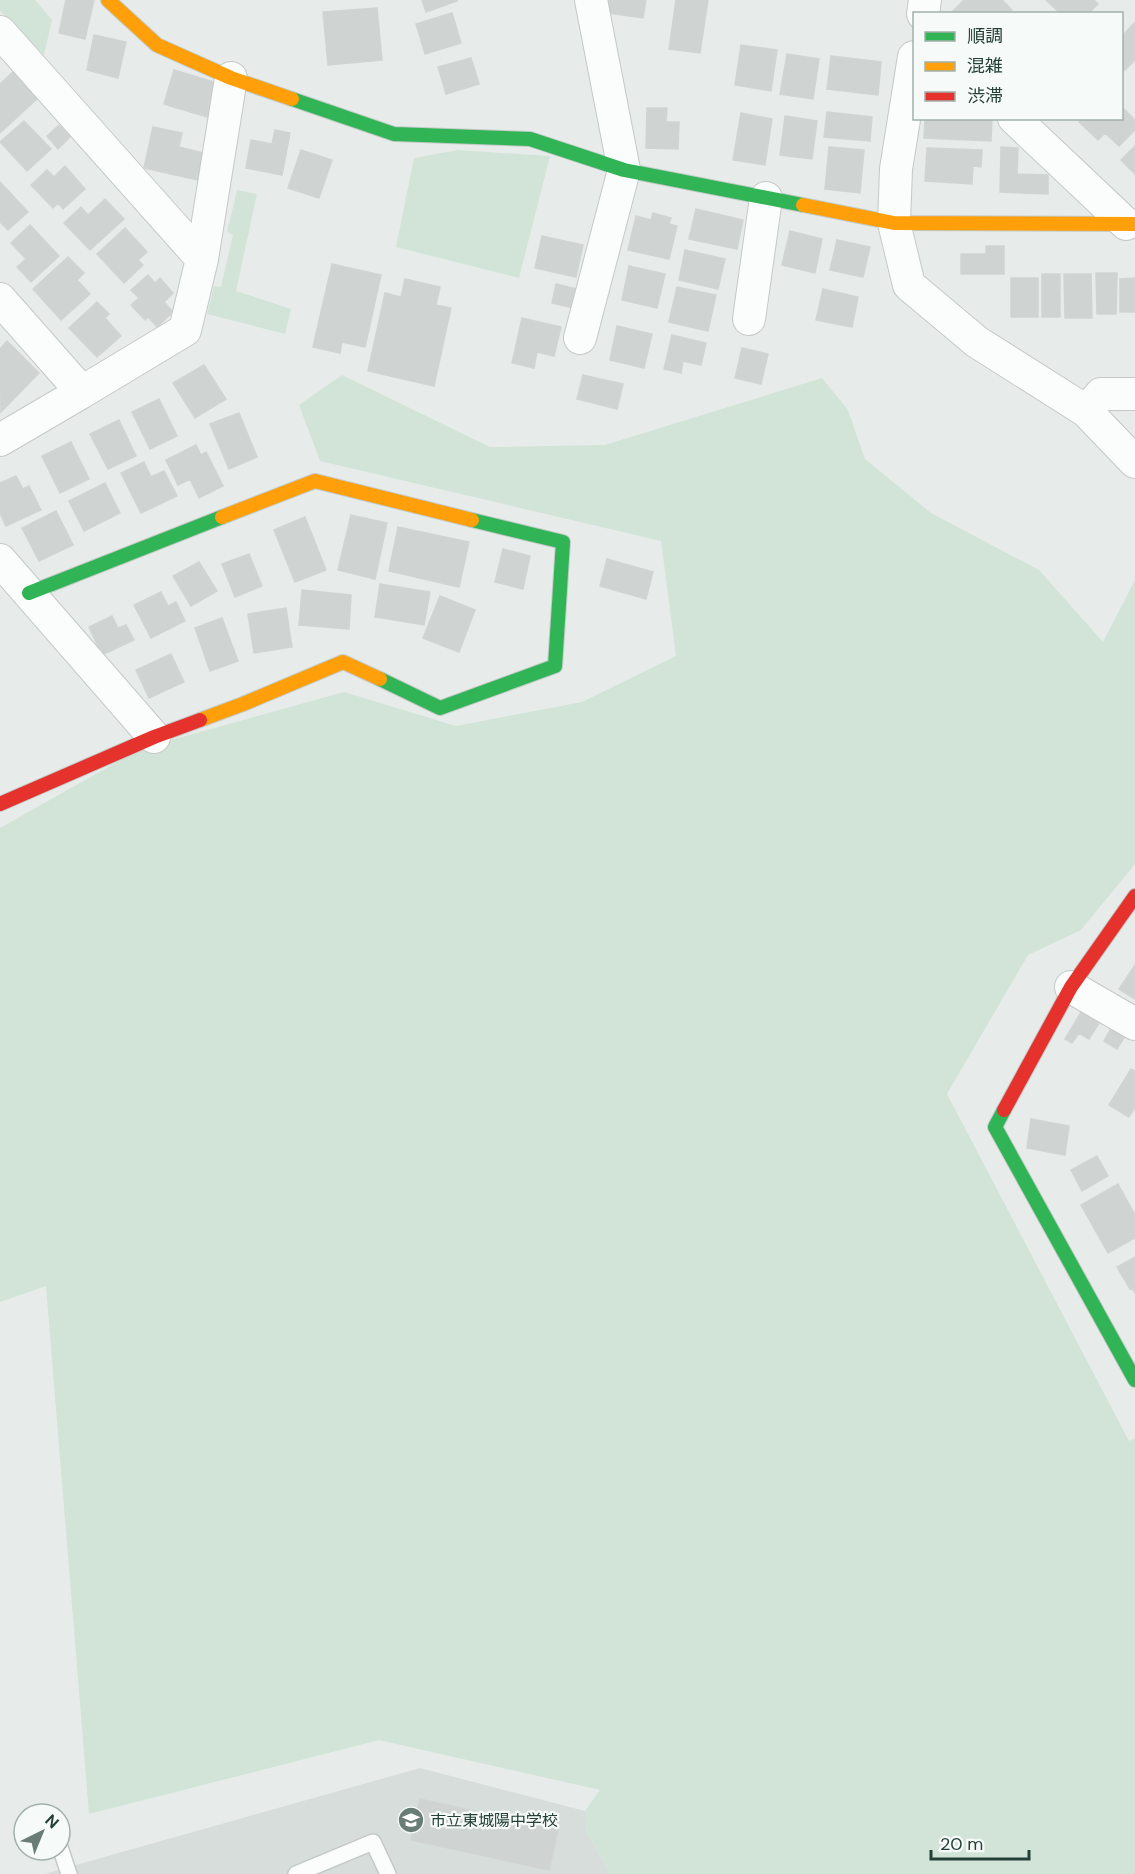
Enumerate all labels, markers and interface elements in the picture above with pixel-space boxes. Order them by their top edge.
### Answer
legend [913,12,1123,120]
text: 順調 [967,24,1003,48]
text: 混雑 [967,54,1003,78]
text: 渋滞 [967,84,1003,108]
north arrow [12,1802,72,1862]
school or university icon: 市立東城陽中学校 [396,1805,426,1835]
text: N [40,1810,63,1833]
place label: 市立東城陽中学校 [430,1810,558,1831]
scale bar [931,1823,1028,1861]
text: 20 m [940,1832,983,1856]

